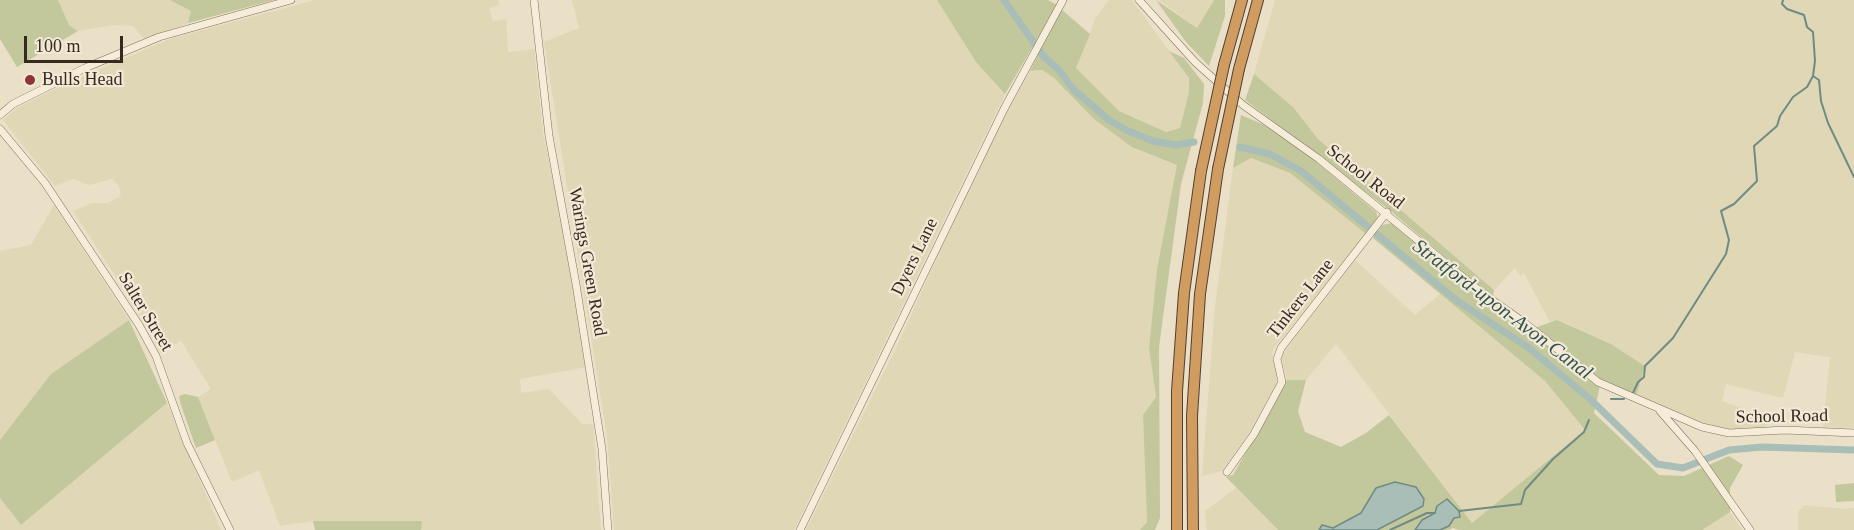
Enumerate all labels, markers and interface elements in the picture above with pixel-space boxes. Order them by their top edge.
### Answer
scale bar [27,24,126,62]
text: 100 m [35,36,81,56]
place label: Bulls Head [42,69,122,91]
marker: Bulls Head [23,73,37,87]
street label: School Road [1322,140,1408,214]
street label: Warings Green Road [563,186,611,338]
street label: Dyers Lane [887,215,943,299]
water label: Stratford-upon-Avon Canal [1407,235,1597,385]
street label: Tinkers Lane [1263,255,1339,343]
street label: Salter Street [113,269,177,355]
street label: School Road [1736,405,1828,429]

